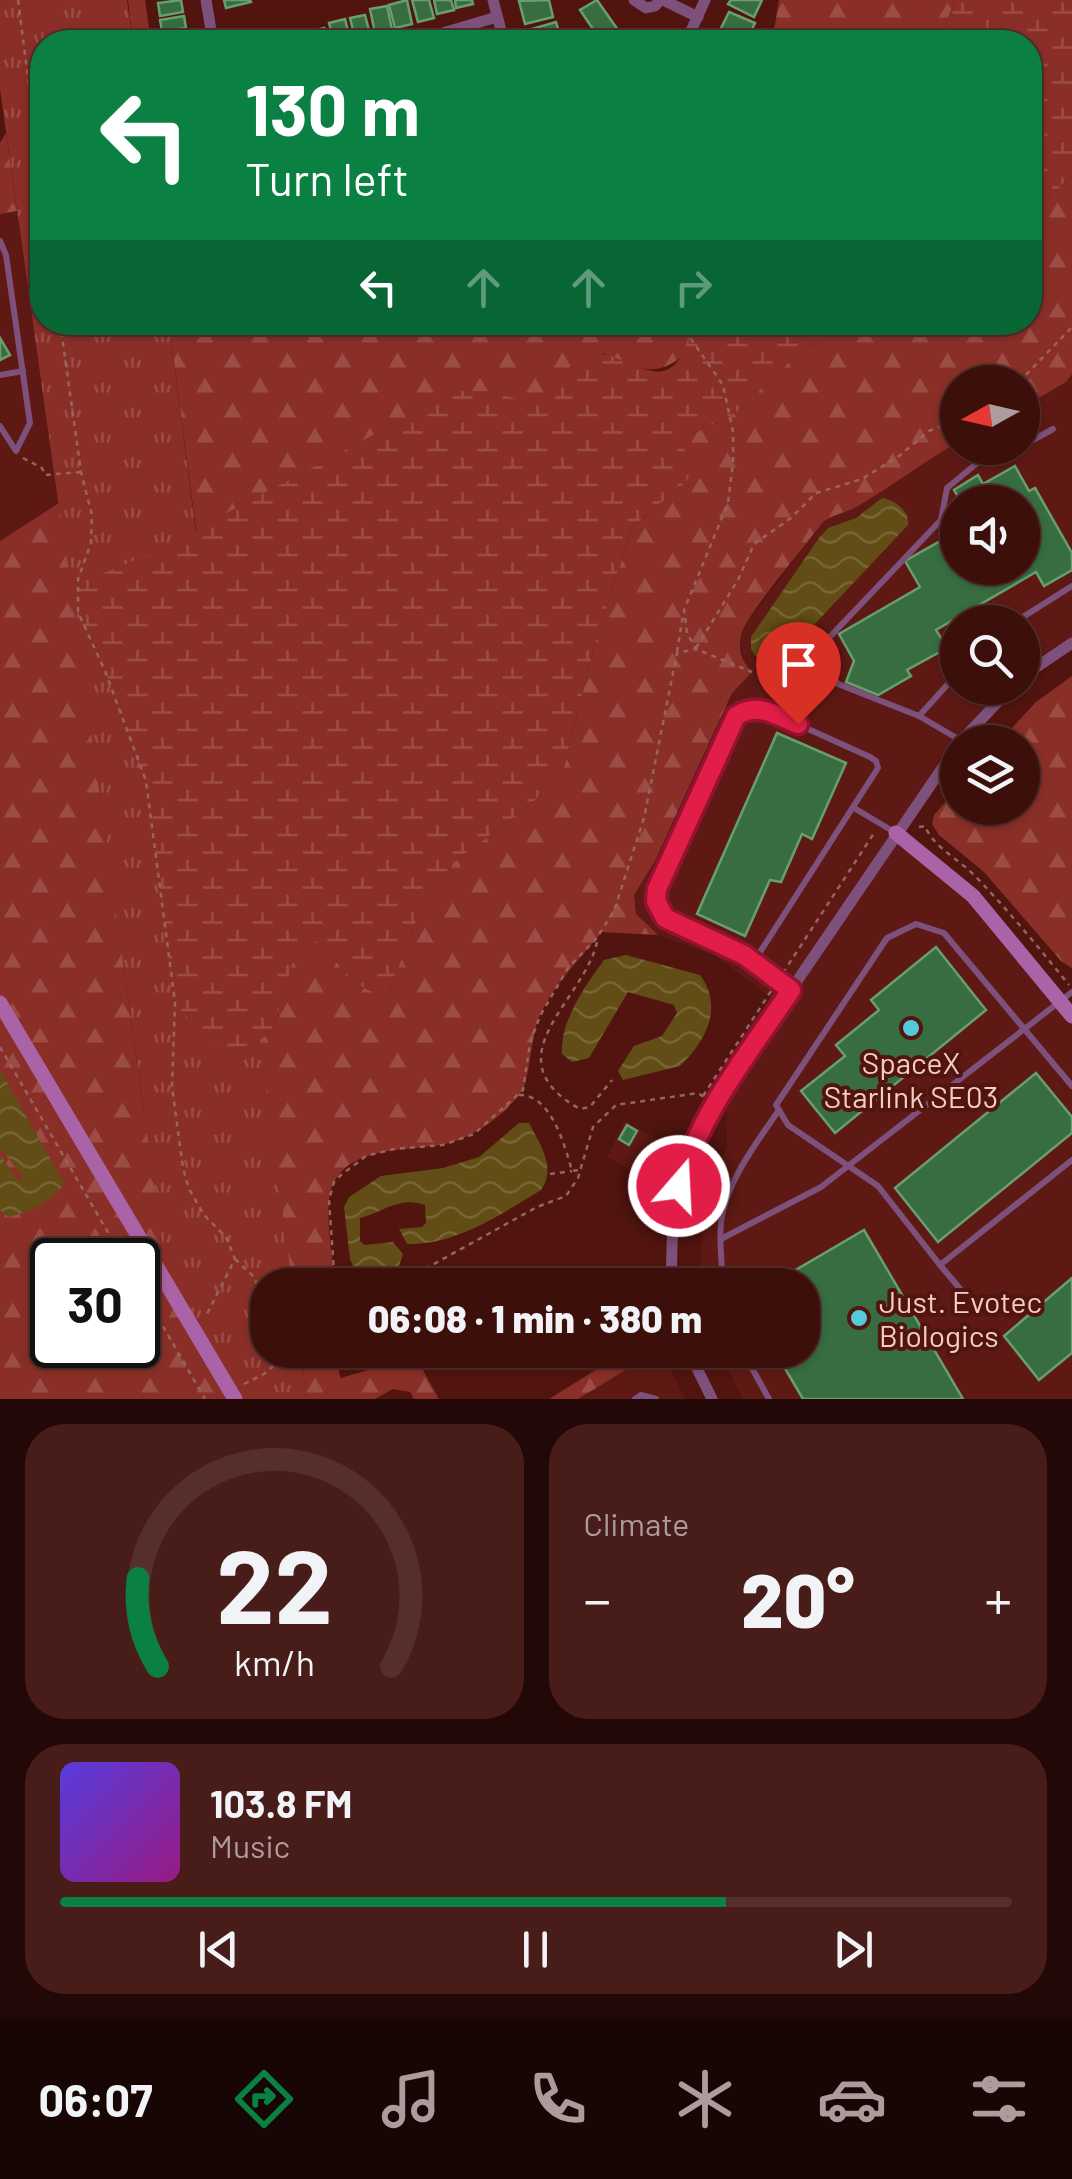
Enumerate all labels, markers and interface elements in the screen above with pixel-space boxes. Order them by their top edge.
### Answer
text: 130 m [245,66,420,150]
icon: left [80,70,210,200]
text: Turn left [245,151,409,205]
icon: left [351,260,406,315]
icon: ahead [456,260,511,315]
icon: ahead [561,260,616,315]
icon: right [666,260,721,315]
north arrow [940,365,1040,465]
map controls [940,365,1040,825]
button: sound [940,485,1040,585]
button: search [940,605,1040,705]
pin [756,622,841,725]
icon: arrive [771,637,826,692]
button: layers [940,725,1040,825]
marker: SpaceX Starlink SE03 [900,1017,922,1039]
place label: SpaceX Starlink SE03 [824,1044,998,1114]
position arrow [627,1134,731,1238]
speed limit sign: 30 [30,1238,160,1368]
place label: Just. Evotec Biologics [879,1283,1042,1353]
text: 06:08 · 1 min · 380 m [368,1295,702,1341]
marker: Just. Evotec Biologics [848,1307,870,1329]
text: Climate [584,1504,689,1542]
text: 22 [216,1520,332,1645]
text: 20° [741,1553,854,1643]
text: − [584,1565,611,1631]
text: + [984,1565,1012,1631]
text: km/h [234,1640,315,1683]
text: 103.8 FM [210,1780,353,1826]
text: Music [210,1826,290,1864]
icon: previous [191,1922,246,1977]
icon: pause [508,1922,563,1977]
icon: next [826,1922,881,1977]
icon: directions [229,2064,299,2134]
icon: music [376,2064,446,2134]
icon: phone [523,2064,593,2134]
icon: climate [670,2064,740,2134]
icon: car [817,2064,887,2134]
icon: filters [964,2064,1034,2134]
text: 06:07 [38,2072,153,2126]

